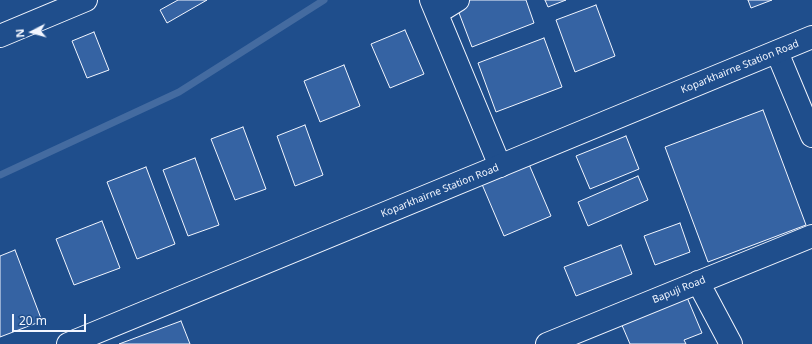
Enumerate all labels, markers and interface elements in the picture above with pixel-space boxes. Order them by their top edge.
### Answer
north arrow [12,12,52,52]
text: N [12,28,27,39]
street label: Koparkhairne Station Road [679,38,801,96]
street label: Koparkhairne Station Road [379,162,501,220]
street label: Bapuji Road [651,274,707,306]
scale bar [14,306,88,332]
text: 20 m [19,312,47,329]

